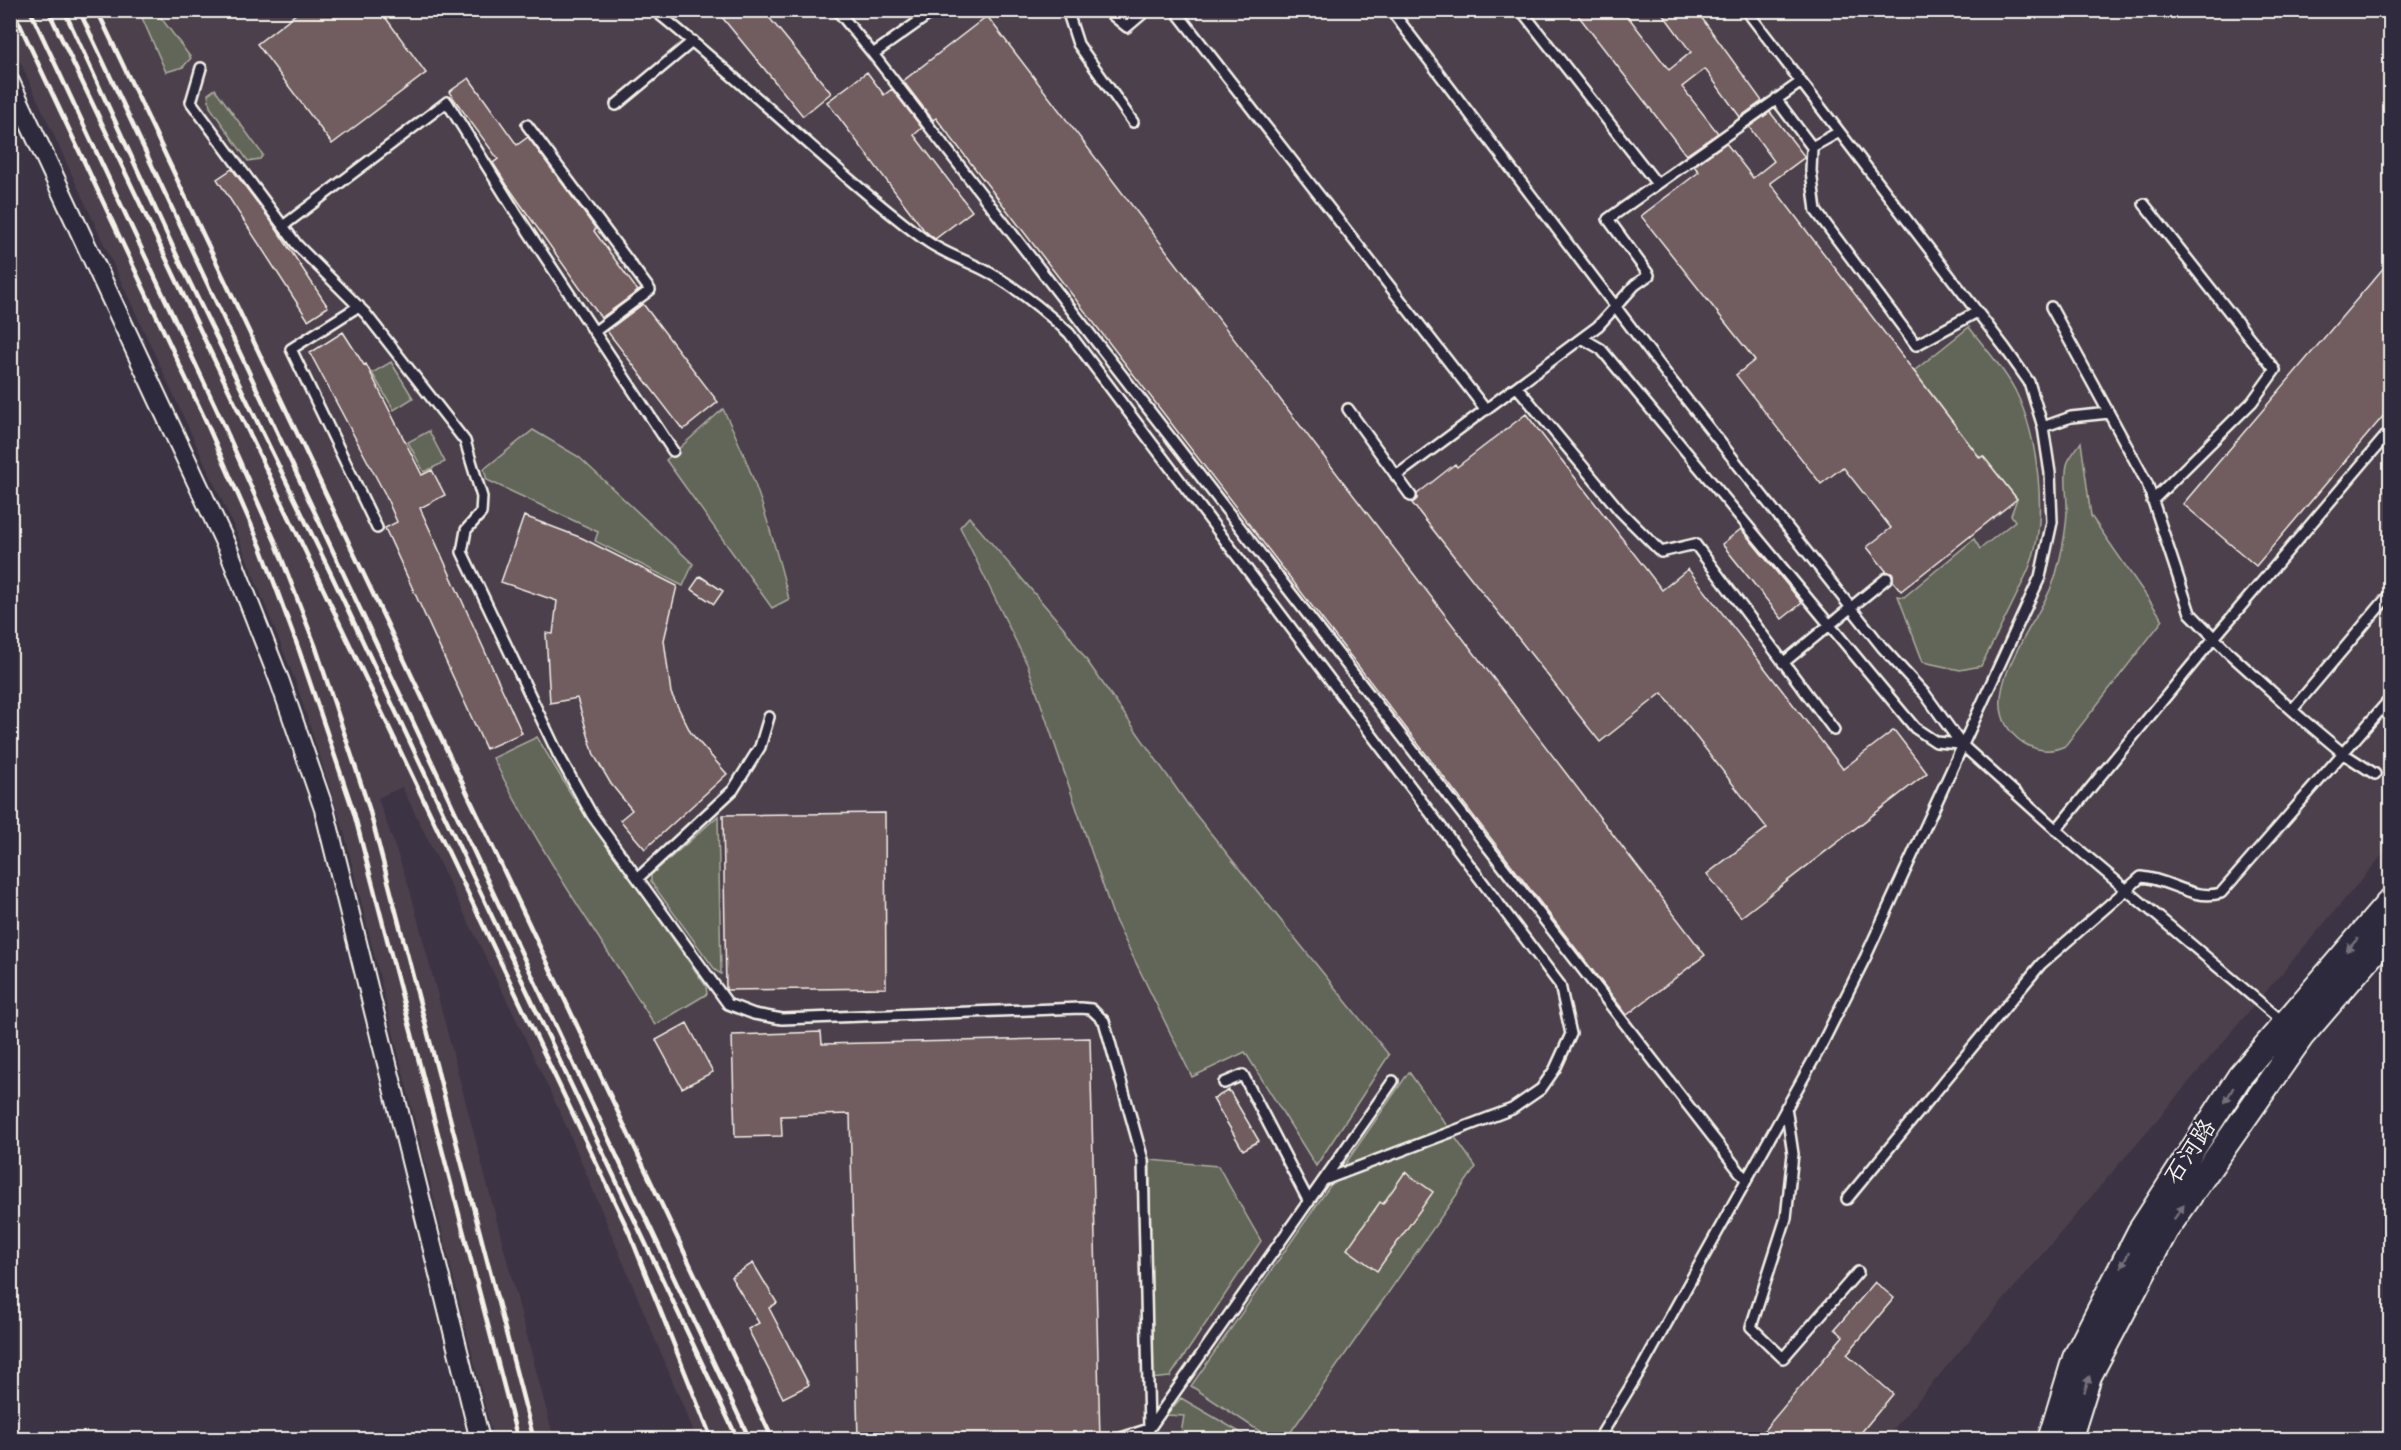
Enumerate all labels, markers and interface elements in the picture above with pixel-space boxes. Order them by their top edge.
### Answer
one-way arrow [2346,937,2359,953]
one-way arrow [2223,1087,2234,1103]
street label: 石河路 [2158,1114,2226,1192]
one-way arrow [2172,1204,2184,1220]
one-way arrow [2120,1252,2130,1269]
one-way arrow [2082,1375,2092,1393]

